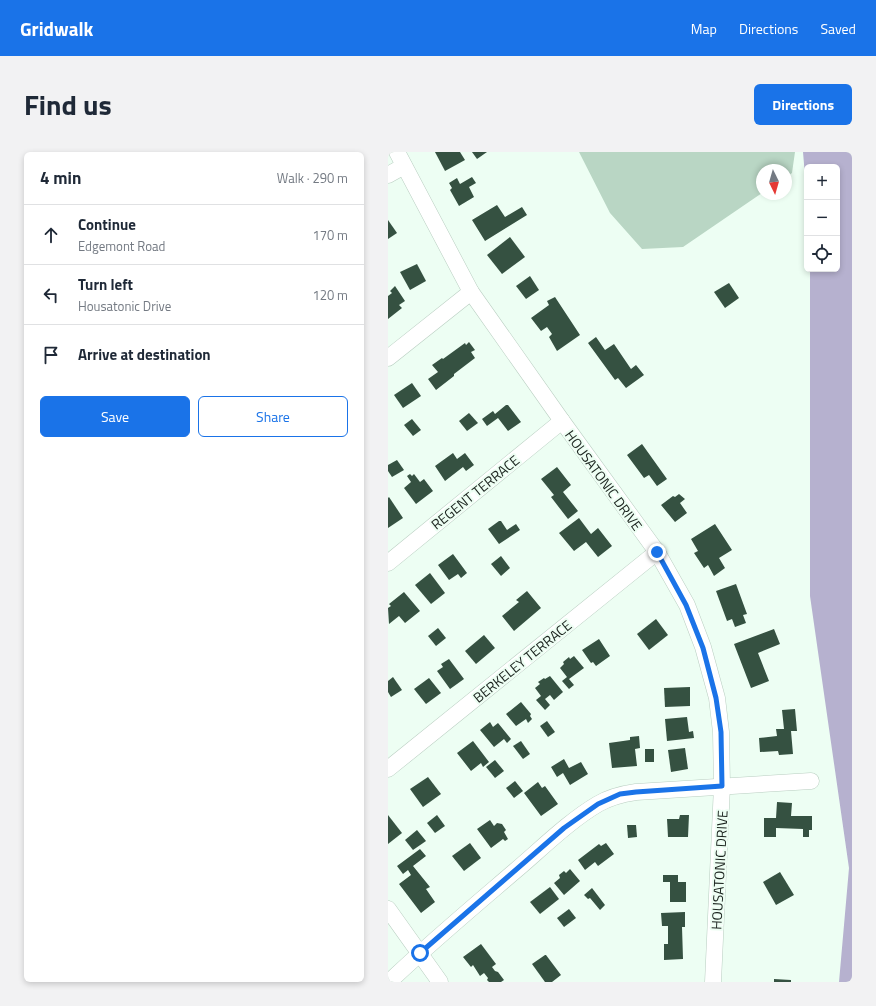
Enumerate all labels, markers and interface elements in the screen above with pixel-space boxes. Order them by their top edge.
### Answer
text: Gridwalk [20,14,93,43]
text: Map [691,18,717,39]
text: Directions [739,18,798,39]
text: Saved [820,18,856,39]
text: Find us [24,83,112,126]
button: Directions [754,84,852,125]
north arrow [756,164,792,200]
map controls [804,164,840,272]
button: + [804,164,840,200]
text: 4 min [40,165,81,191]
text: Walk · 290 m [277,168,348,188]
button: − [804,200,840,236]
text: Continue [78,213,136,236]
icon: ahead [40,224,62,246]
text: 170 m [312,225,348,245]
text: Edgemont Road [78,236,165,256]
button: locate [804,236,840,272]
text: Turn left [78,273,133,296]
icon: left [40,284,62,306]
text: 120 m [312,285,348,305]
text: Housatonic Drive [78,296,171,316]
text: Arrive at destination [78,343,211,366]
icon: arrive [40,344,62,366]
button: Save [40,396,190,437]
button: Share [198,396,348,437]
street label: HOUSATONIC DRIVE [560,425,648,535]
street label: REGENT TERRACE [426,450,524,534]
route end [648,543,666,561]
street label: BERKELEY TERRACE [468,614,576,707]
street label: HOUSATONIC DRIVE [705,809,733,930]
route start [411,944,429,962]

